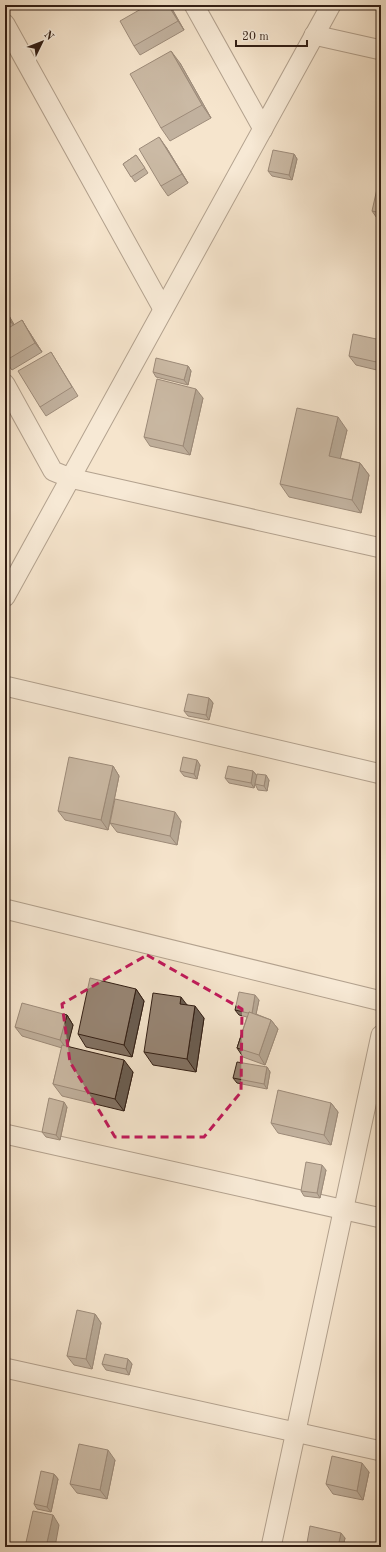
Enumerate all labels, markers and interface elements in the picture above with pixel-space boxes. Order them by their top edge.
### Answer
north arrow [22,22,62,62]
scale bar [236,22,307,48]
text: N [41,29,56,43]
text: 20 m [242,31,269,43]

